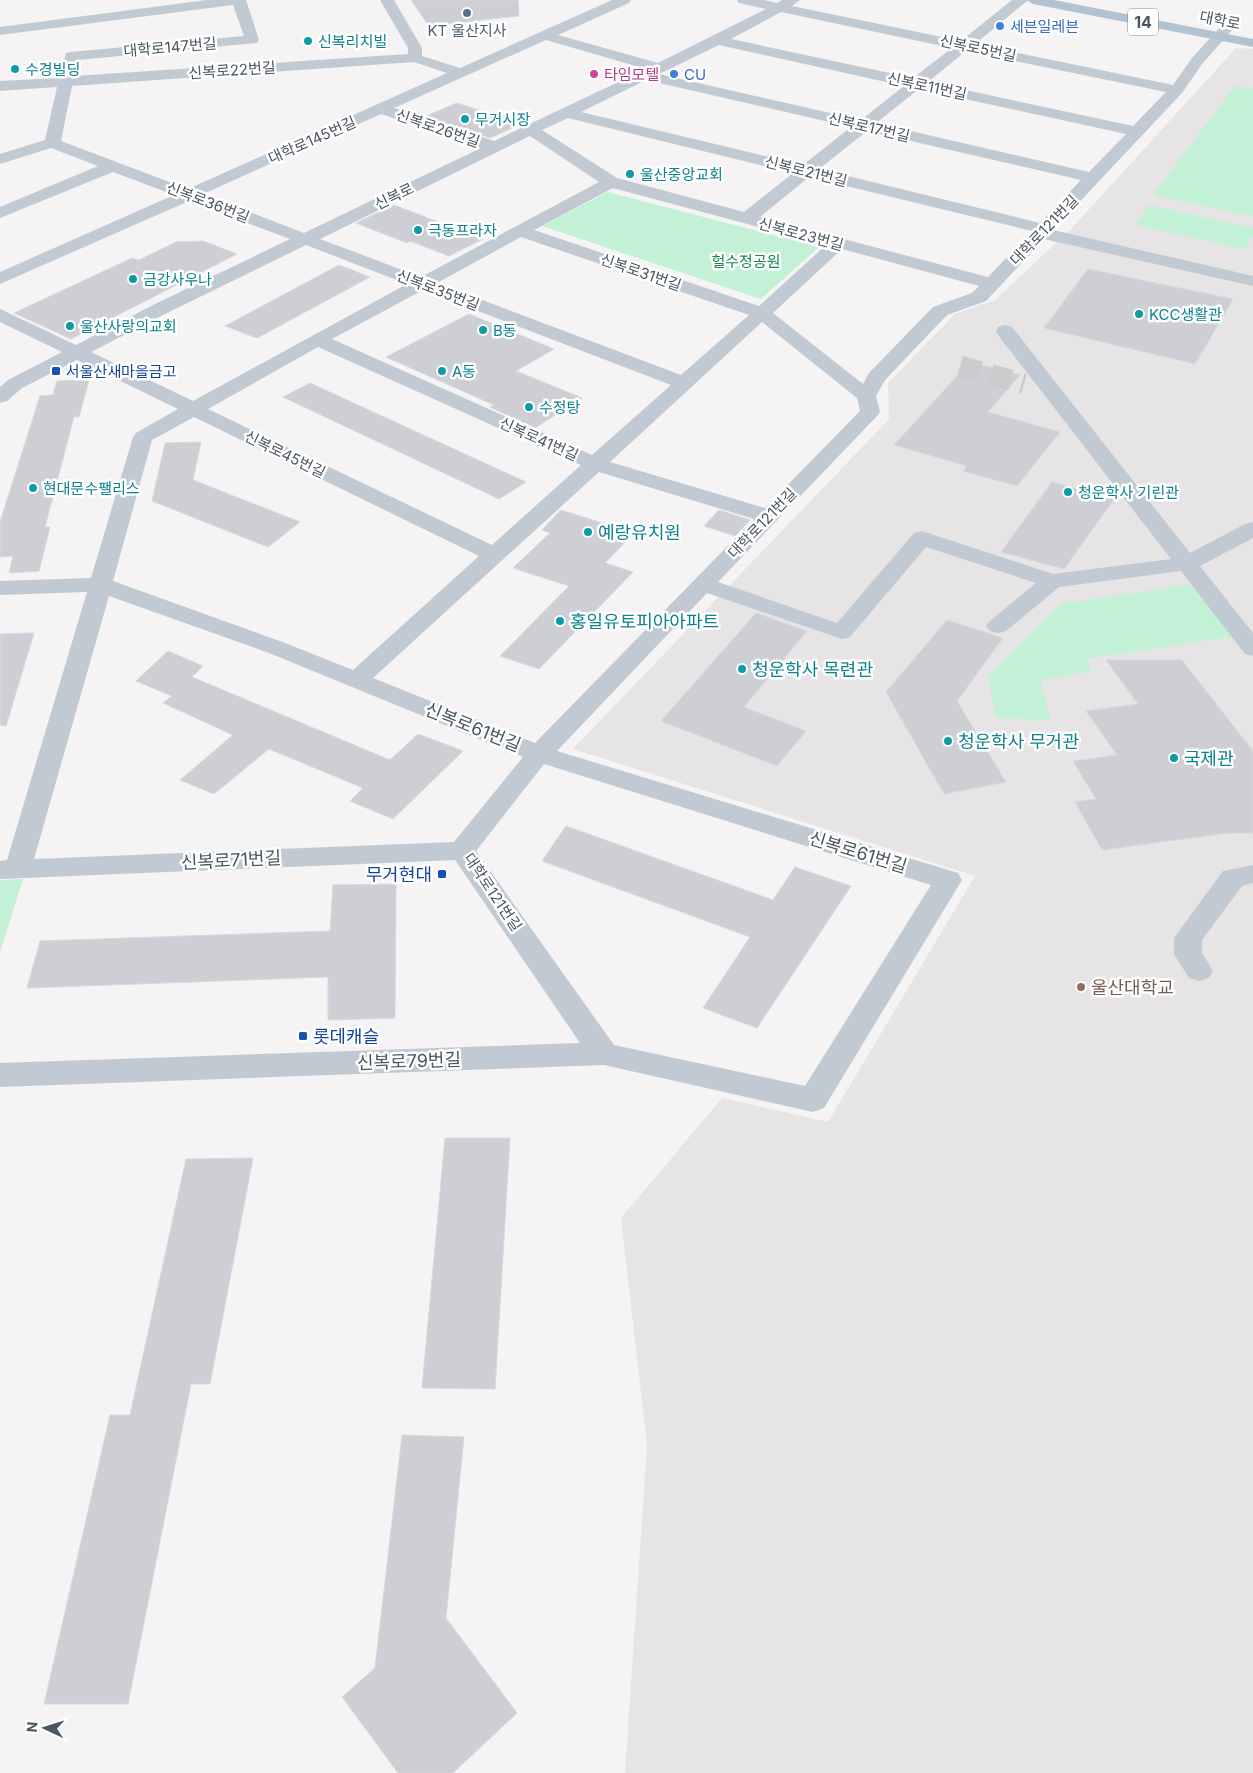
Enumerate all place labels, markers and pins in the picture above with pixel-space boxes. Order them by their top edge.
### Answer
marker: KT 울산지사 [461,7,473,19]
place label: 세븐일레븐 [1010,17,1079,36]
marker: 세븐일레븐 [994,20,1006,32]
place label: KT 울산지사 [427,21,507,40]
place label: 신복리치빌 [318,32,387,51]
marker: 신복리치빌 [302,35,314,47]
place label: 수경빌딩 [25,60,80,79]
marker: 수경빌딩 [9,63,21,75]
place label: 타임모텔 [604,65,659,84]
place label: CU [684,65,706,84]
marker: 타임모텔 [588,68,600,80]
marker: CU [668,68,680,80]
place label: 무거시장 [475,110,530,129]
marker: 무거시장 [459,113,471,125]
place label: 울산중앙교회 [640,165,723,184]
marker: 울산중앙교회 [624,168,636,180]
place label: 극동프라자 [428,221,497,240]
marker: 극동프라자 [412,224,424,236]
place label: 금강사우나 [143,270,212,289]
marker: 금강사우나 [127,273,139,285]
place label: KCC생활관 [1149,305,1222,324]
marker: KCC생활관 [1133,308,1145,320]
place label: 울산사랑의교회 [80,317,177,336]
marker: 울산사랑의교회 [64,320,76,332]
place label: B동 [493,321,517,340]
marker: B동 [477,324,489,336]
place label: 서울산새마을금고 [66,362,177,381]
place label: A동 [452,362,476,381]
marker: 서울산새마을금고 [50,365,62,377]
marker: A동 [436,365,448,377]
place label: 수정탕 [539,398,581,417]
marker: 수정탕 [523,401,535,413]
place label: 현대문수팰리스 [43,479,140,498]
marker: 현대문수팰리스 [27,482,39,494]
place label: 청운학사 기린관 [1078,483,1179,502]
marker: 청운학사 기린관 [1062,486,1074,498]
place label: 예랑유치원 [598,522,681,543]
marker: 예랑유치원 [582,526,594,538]
place label: 홍일유토피아아파트 [570,611,719,632]
marker: 홍일유토피아아파트 [554,615,566,627]
place label: 청운학사 목련관 [752,659,873,680]
marker: 청운학사 목련관 [736,663,748,675]
place label: 청운학사 무거관 [958,731,1079,752]
marker: 청운학사 무거관 [942,735,954,747]
place label: 국제관 [1184,748,1234,769]
marker: 국제관 [1168,752,1180,764]
place label: 무거현대 [366,864,432,885]
marker: 무거현대 [436,868,448,880]
place label: 울산대학교 [1091,977,1174,998]
marker: 울산대학교 [1075,981,1087,993]
place label: 롯데캐슬 [313,1026,379,1047]
marker: 롯데캐슬 [297,1030,309,1042]

